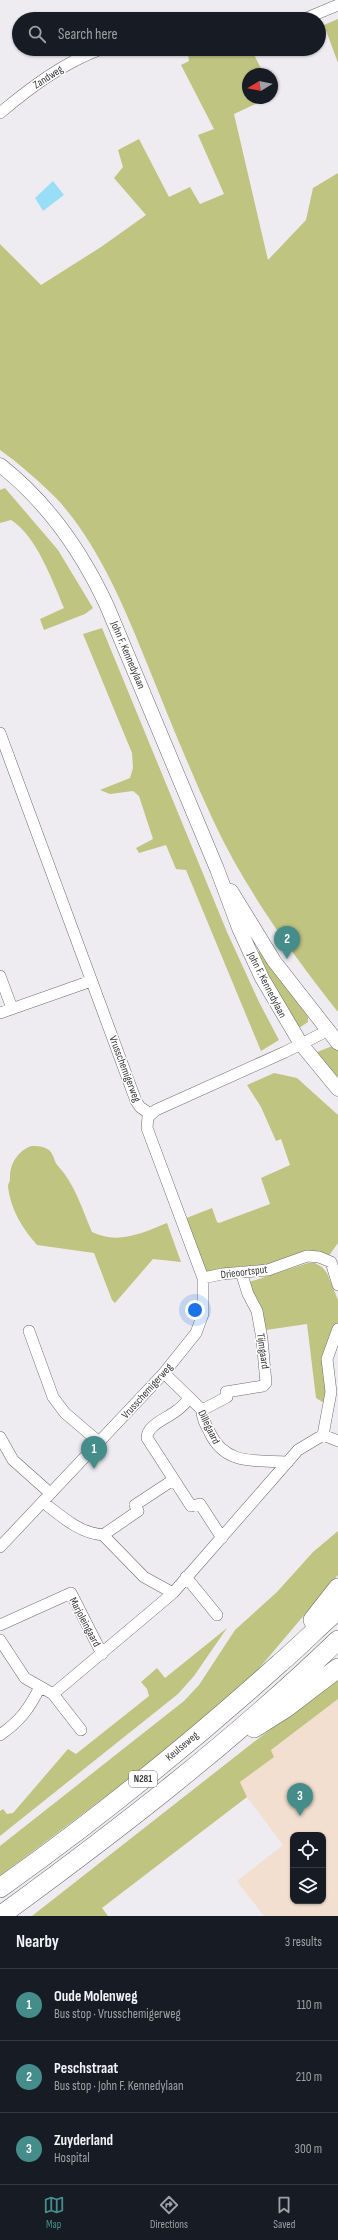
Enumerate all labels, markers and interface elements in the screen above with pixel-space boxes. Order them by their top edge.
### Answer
search box [12,12,326,56]
icon: search [26,23,48,45]
text: Search here [58,25,118,44]
street label: Zandweg [31,62,66,91]
north arrow [242,68,278,104]
street label: John F. Kennedylaan [107,618,148,691]
pin: 2 [274,926,300,959]
street label: John F. Kennedylaan [244,949,289,1020]
street label: Vrusschemigerweg [106,1034,144,1105]
street label: Drieoortsput [220,1263,269,1281]
your location [185,1300,205,1320]
street label: Tijmgaard [254,1332,272,1370]
street label: Vrusschemigerweg [119,1360,176,1421]
street label: Dillegaard [195,1408,223,1447]
pin: 1 [81,1436,107,1469]
street label: Marjoleingaard [67,1595,104,1649]
street label: Keulseweg [163,1728,202,1764]
road number: N281 [129,1771,157,1787]
pin: 3 [287,1783,313,1816]
map controls [290,1832,326,1904]
button: locate [290,1832,326,1868]
button: layers [290,1868,326,1904]
text: Nearby [16,1932,59,1952]
text: 3 results [285,1934,322,1950]
text: Oude Molenweg [54,1987,137,2006]
text: 1 [26,1997,32,2013]
text: 110 m [297,1997,322,2013]
text: Bus stop · Vrusschemigerweg [54,2006,181,2022]
text: Peschstraat [54,2059,118,2078]
text: 2 [26,2069,32,2085]
text: 210 m [296,2069,322,2085]
text: Bus stop · John F. Kennedylaan [54,2078,183,2094]
text: Zuyderland [54,2131,113,2150]
text: 3 [26,2141,32,2157]
text: 300 m [295,2141,322,2157]
text: Hospital [54,2150,90,2166]
tab: Map [43,2194,65,2231]
tab: Directions [150,2194,188,2231]
tab: Saved [273,2194,295,2231]

